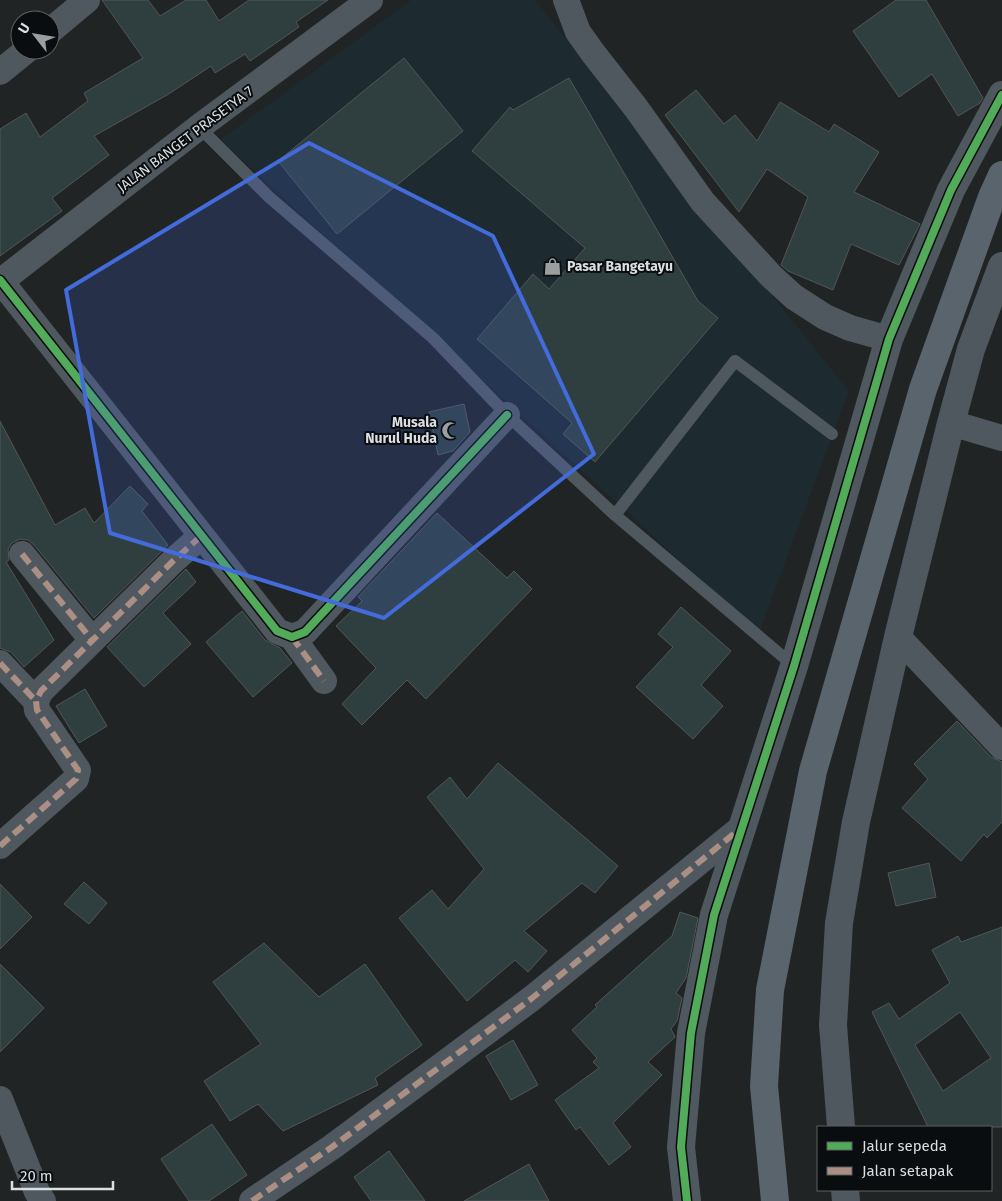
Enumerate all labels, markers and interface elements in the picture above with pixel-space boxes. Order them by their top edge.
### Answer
north arrow [10,10,60,60]
text: U [15,20,34,37]
street label: JALAN BANGET PRASETYA 7 [114,83,257,196]
shop icon: Pasar Bangetayu [543,256,563,276]
place label: Pasar Bangetayu [567,258,673,275]
place label: Musala Nurul Huda [365,414,437,447]
mosque icon: Musala Nurul Huda [441,420,461,440]
legend [817,1126,992,1191]
text: Jalur sepeda [862,1137,947,1155]
scale bar [12,1158,114,1190]
text: Jalan setapak [862,1162,953,1180]
text: 20 m [20,1167,53,1185]

